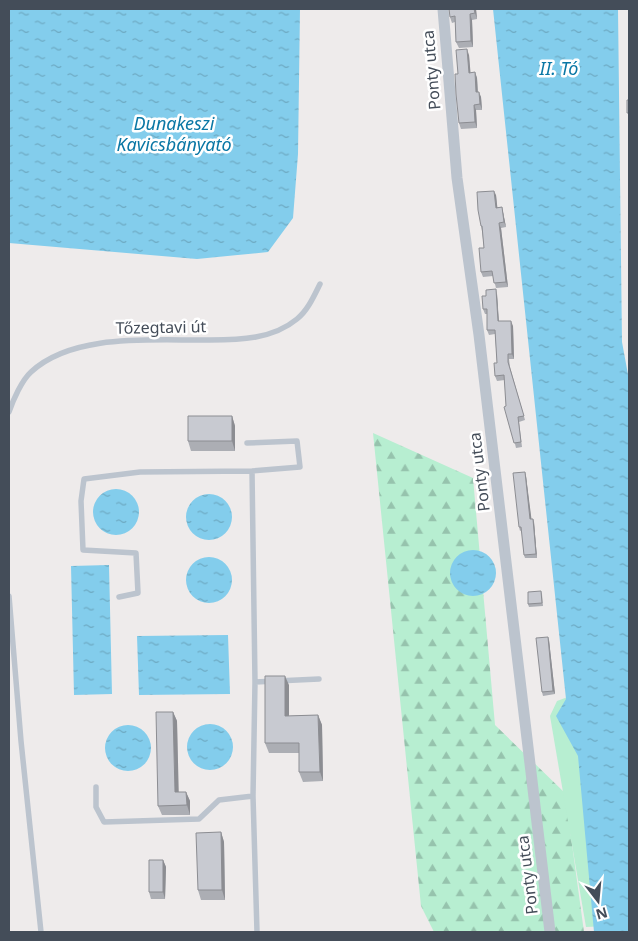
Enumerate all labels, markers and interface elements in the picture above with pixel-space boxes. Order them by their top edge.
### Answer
street label: Ponty utca [417,29,445,111]
water label: II. Tó [539,56,578,80]
water label: Dunakeszi Kavicsbányató [116,111,232,156]
street label: Tőzegtavi út [116,315,207,339]
street label: Ponty utca [463,431,495,513]
street label: Ponty utca [511,834,543,916]
north arrow [573,876,623,926]
text: N [594,903,610,925]

